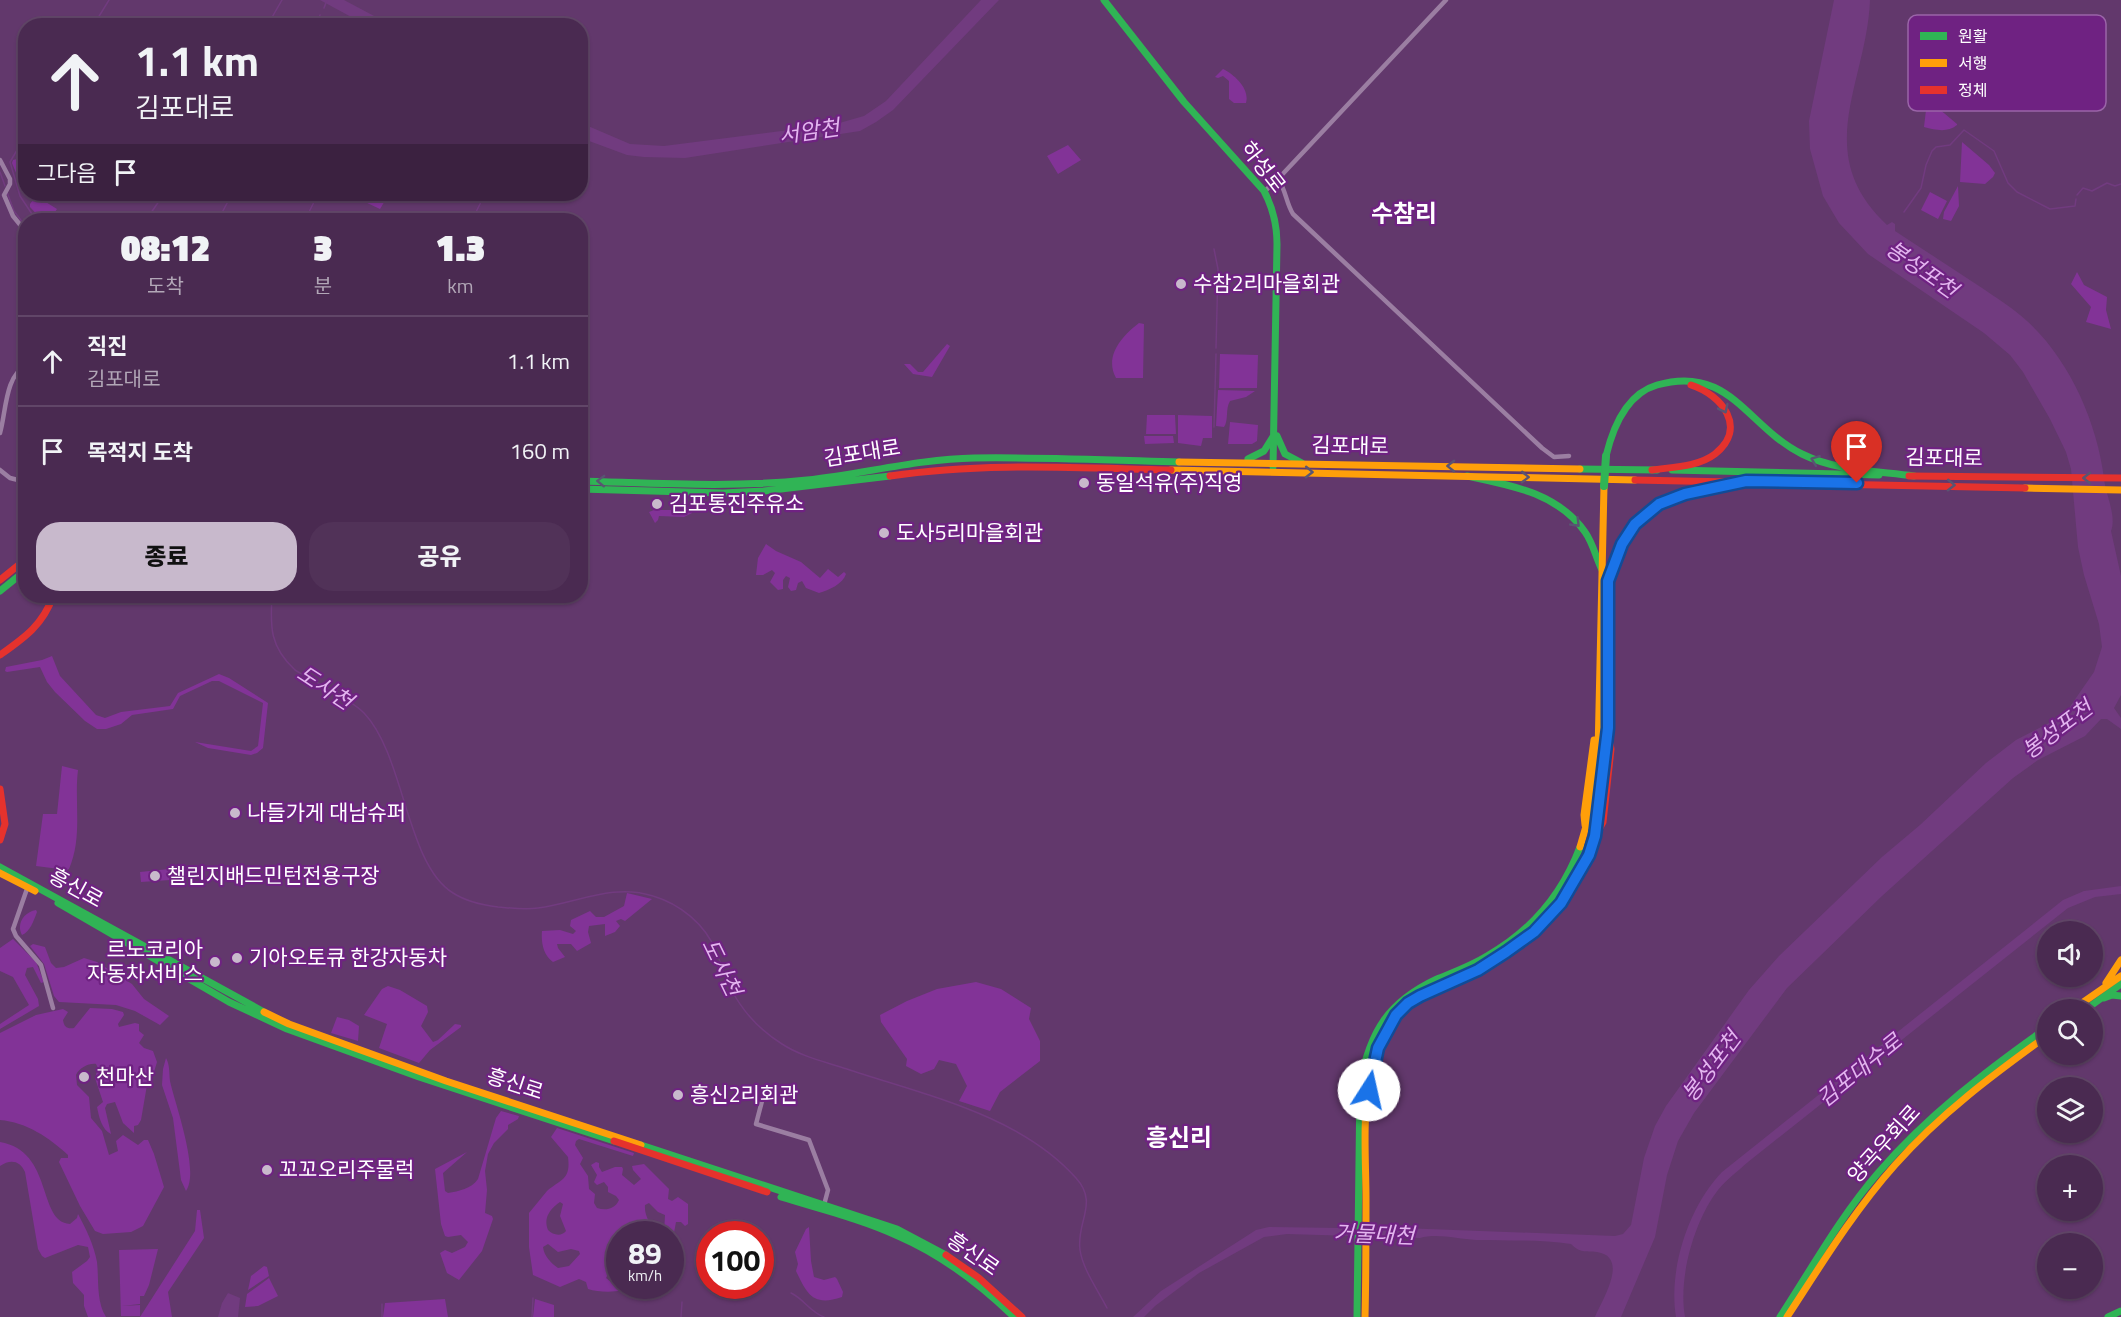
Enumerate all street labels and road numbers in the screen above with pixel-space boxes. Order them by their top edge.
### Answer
street label: 하성로 [1233,134,1294,199]
street label: 김포대로 [1311,428,1389,462]
street label: 김포대로 [821,430,903,474]
street label: 김포대로 [1905,440,1983,474]
street label: 흥신로 [43,859,110,915]
street label: 흥신로 [483,1059,548,1107]
street label: 양곡우회로 [1839,1097,1927,1190]
street label: 흥신로 [941,1223,1006,1283]

